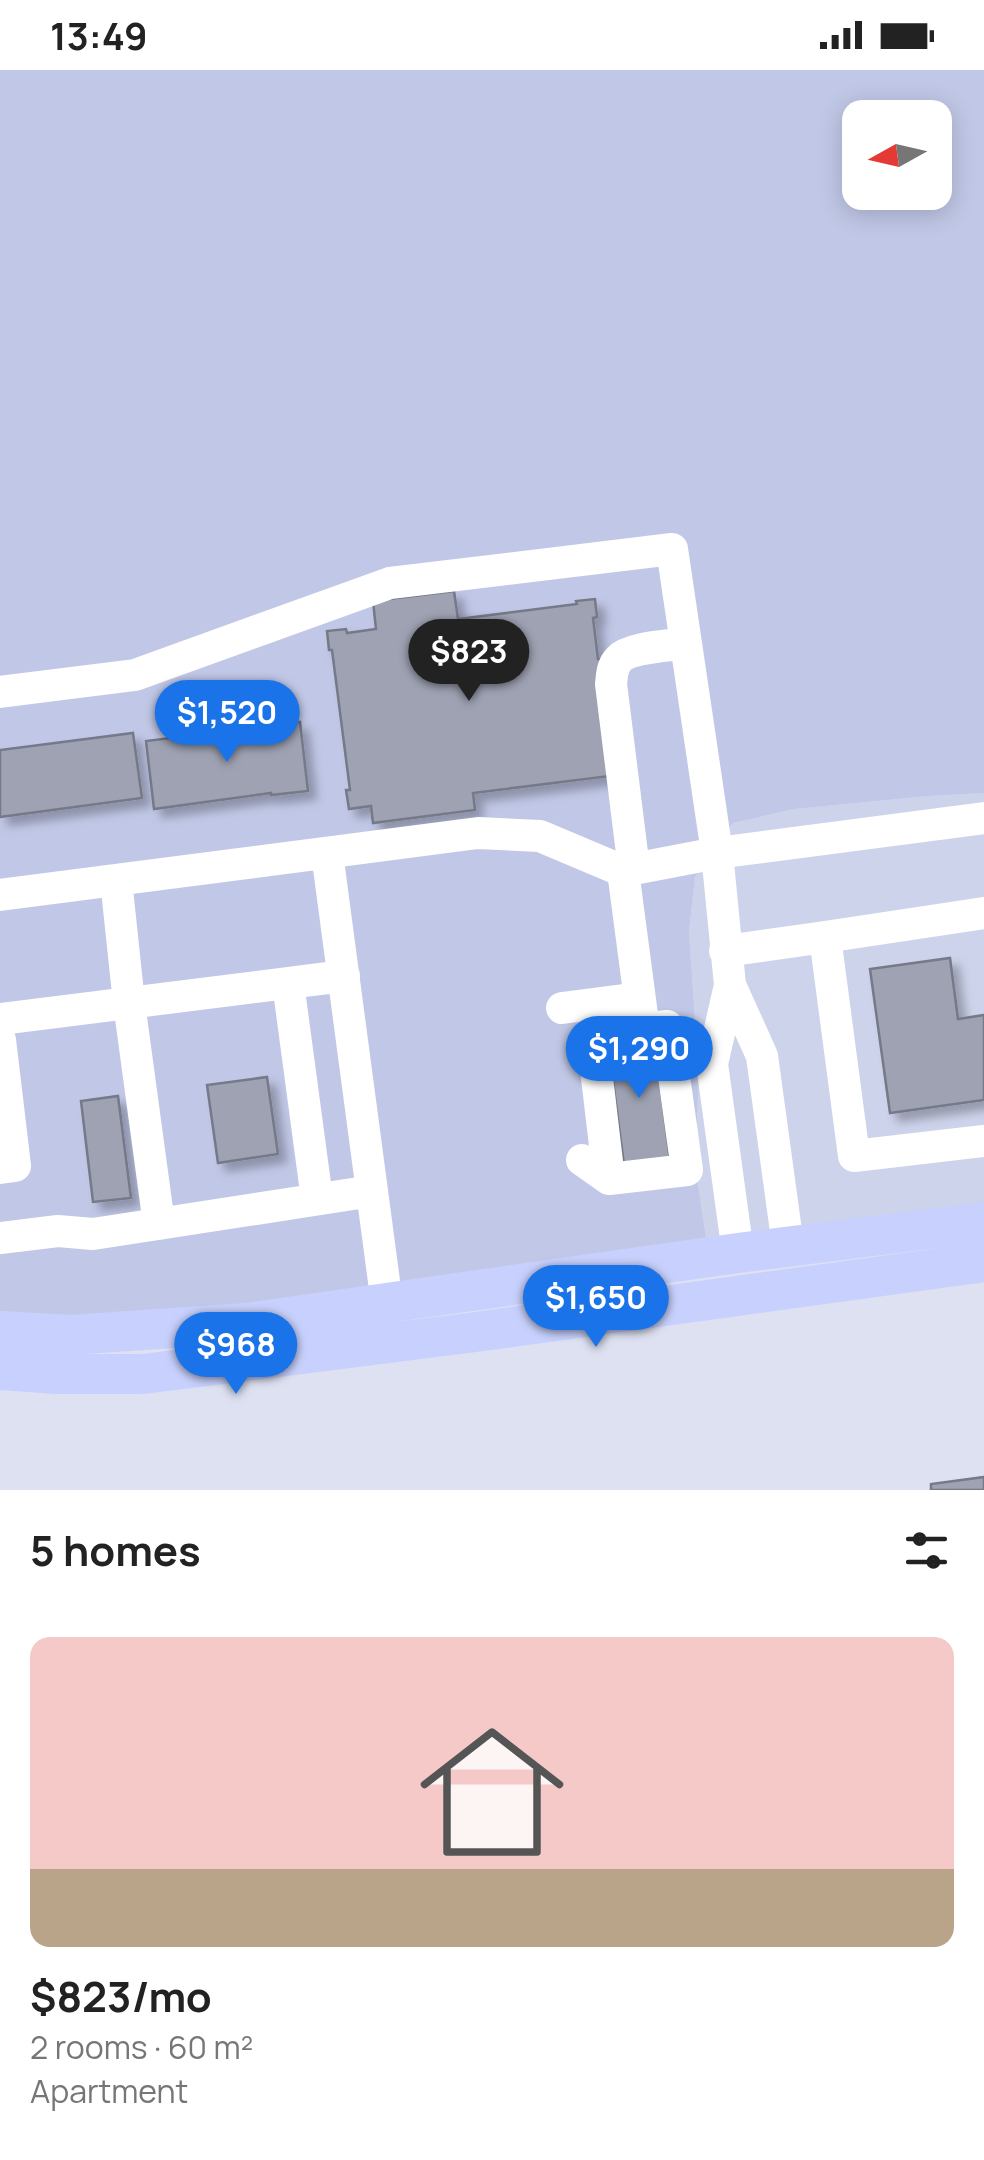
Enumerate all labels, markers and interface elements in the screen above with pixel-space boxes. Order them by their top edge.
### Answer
text: 13:49 [50,9,148,61]
north arrow [842,100,952,210]
map controls [842,100,952,210]
pin: $823 [410,619,528,704]
text: $823 [430,629,508,673]
pin: $1,520 [146,680,308,765]
text: $1,520 [177,690,277,734]
pin: $1,290 [558,1016,720,1101]
text: $1,290 [588,1026,690,1070]
pin: $1,650 [515,1265,677,1350]
text: $1,650 [545,1275,647,1319]
pin: $968 [177,1312,295,1397]
text: $968 [196,1322,276,1366]
text: 5 homes [30,1521,201,1579]
icon: filters [899,1523,954,1578]
icon: home [402,1702,582,1882]
text: $823/mo [30,1967,212,2025]
text: 2 rooms · 60 m² [30,2025,253,2069]
text: Apartment [30,2069,188,2113]

